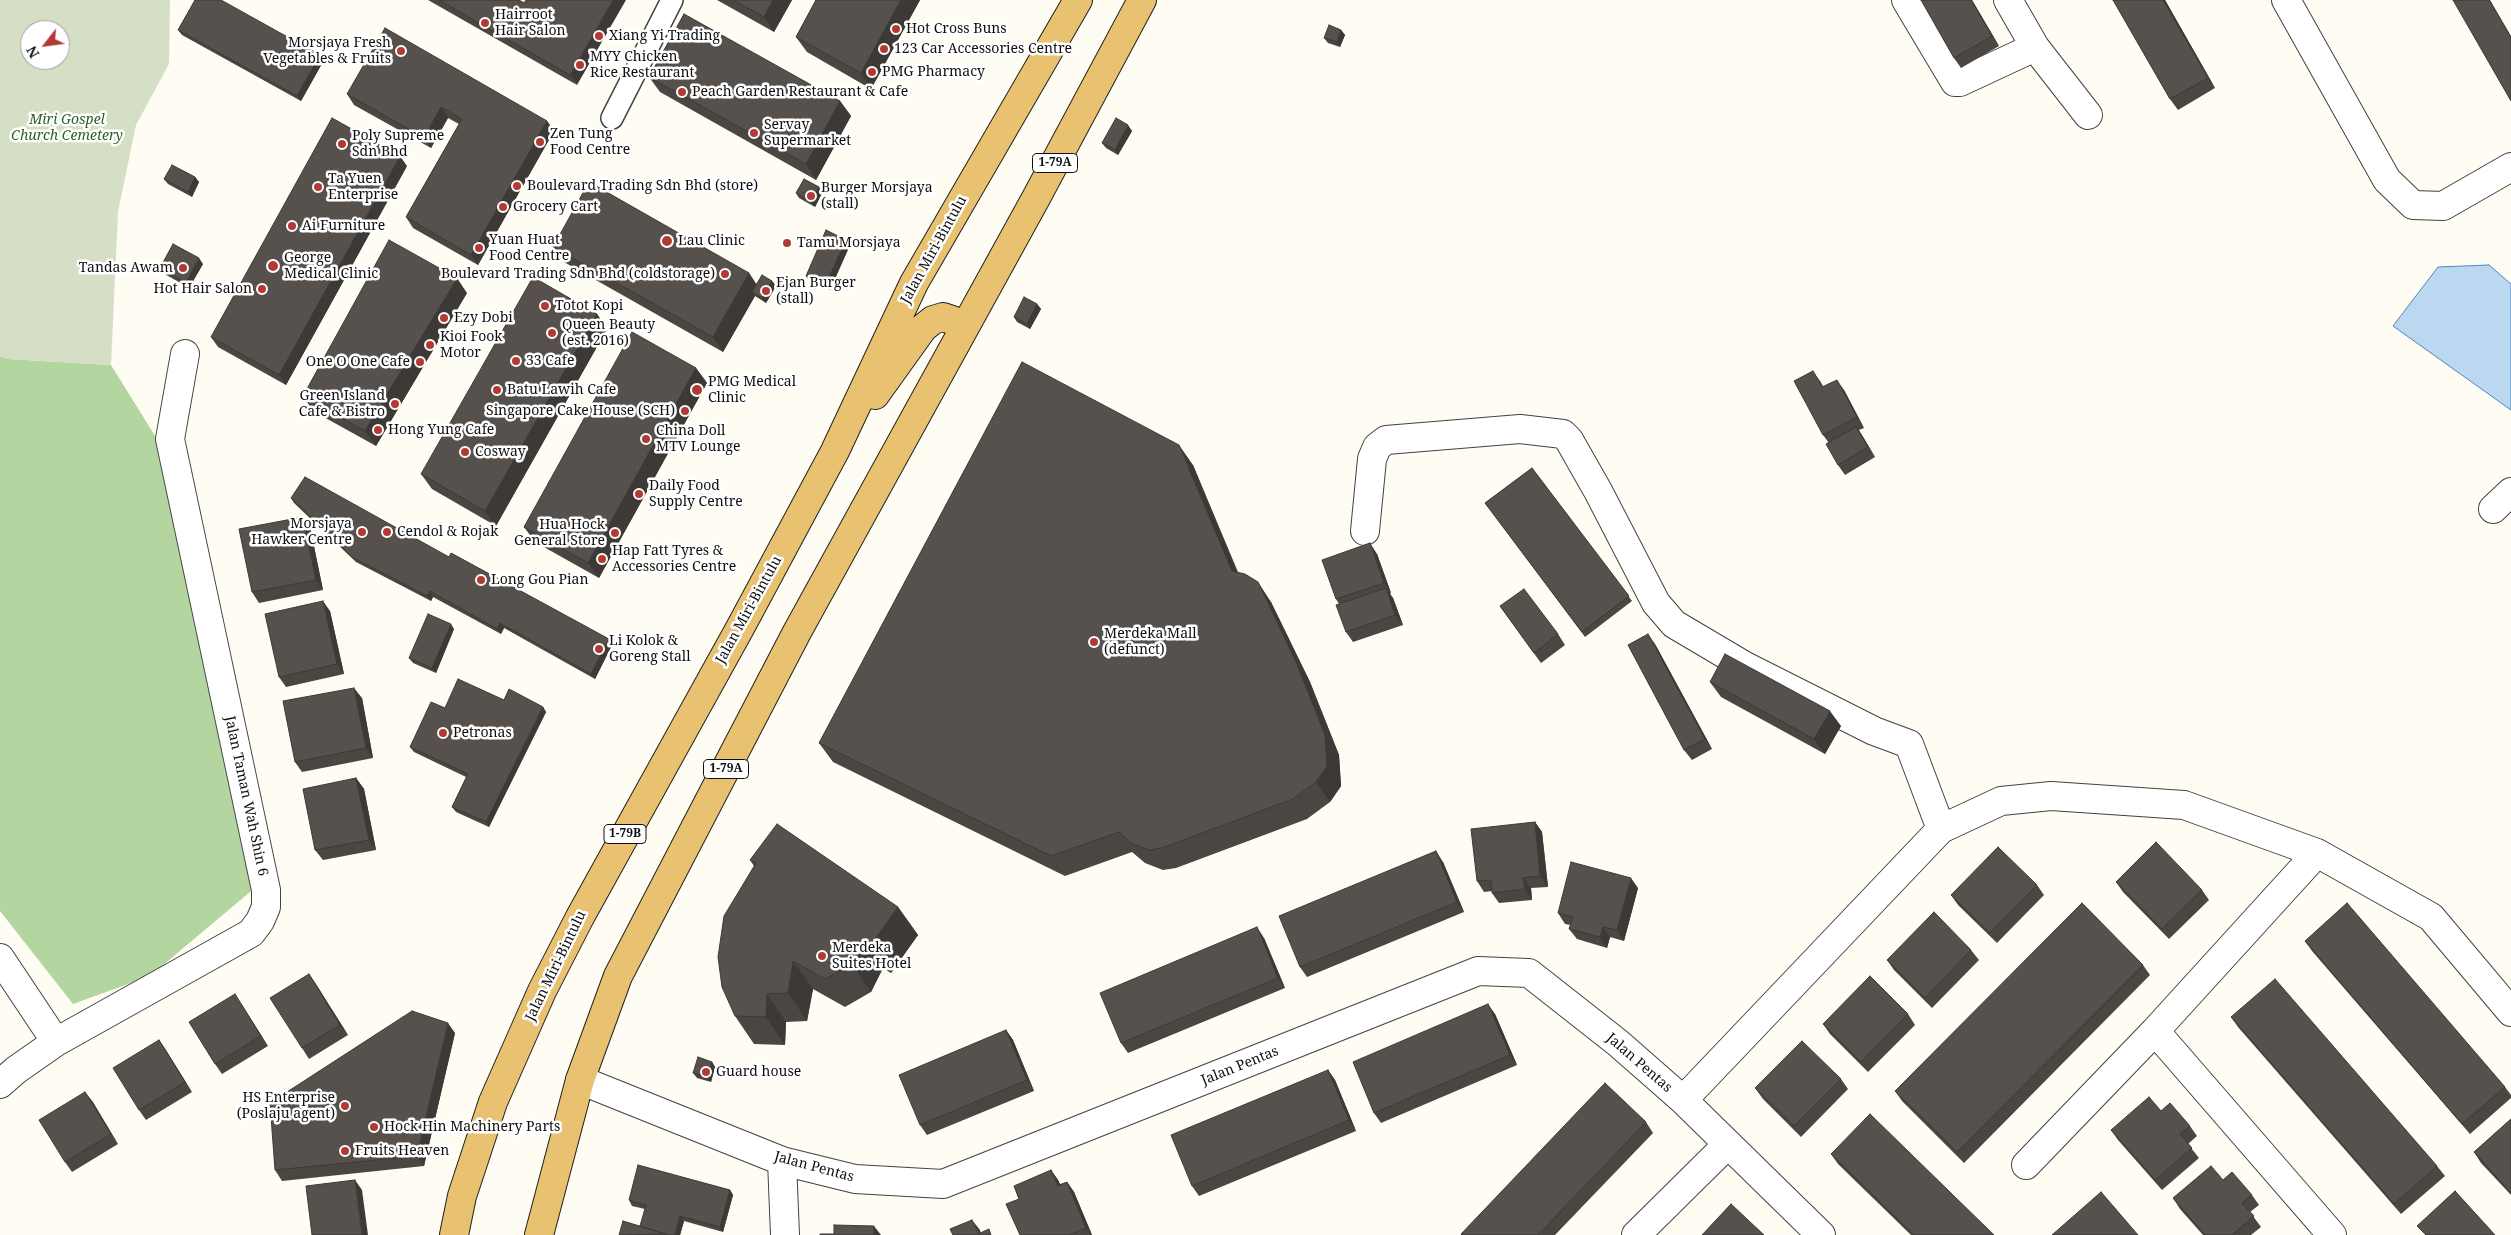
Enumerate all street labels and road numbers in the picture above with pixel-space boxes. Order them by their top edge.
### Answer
road number: 1-79A [1032,154,1078,172]
street label: Jalan Miri-Bintulu [897,193,971,307]
street label: Jalan Miri-Bintulu [712,553,786,667]
street label: Jalan Taman Wah Shin 6 [221,714,271,878]
road number: 1-79A [704,760,748,779]
road number: 1-79B [604,824,646,844]
street label: Jalan Miri-Bintulu [522,908,590,1024]
street label: Jalan Pentas [1603,1030,1675,1096]
street label: Jalan Pentas [1199,1043,1281,1089]
street label: Jalan Pentas [772,1148,856,1186]

